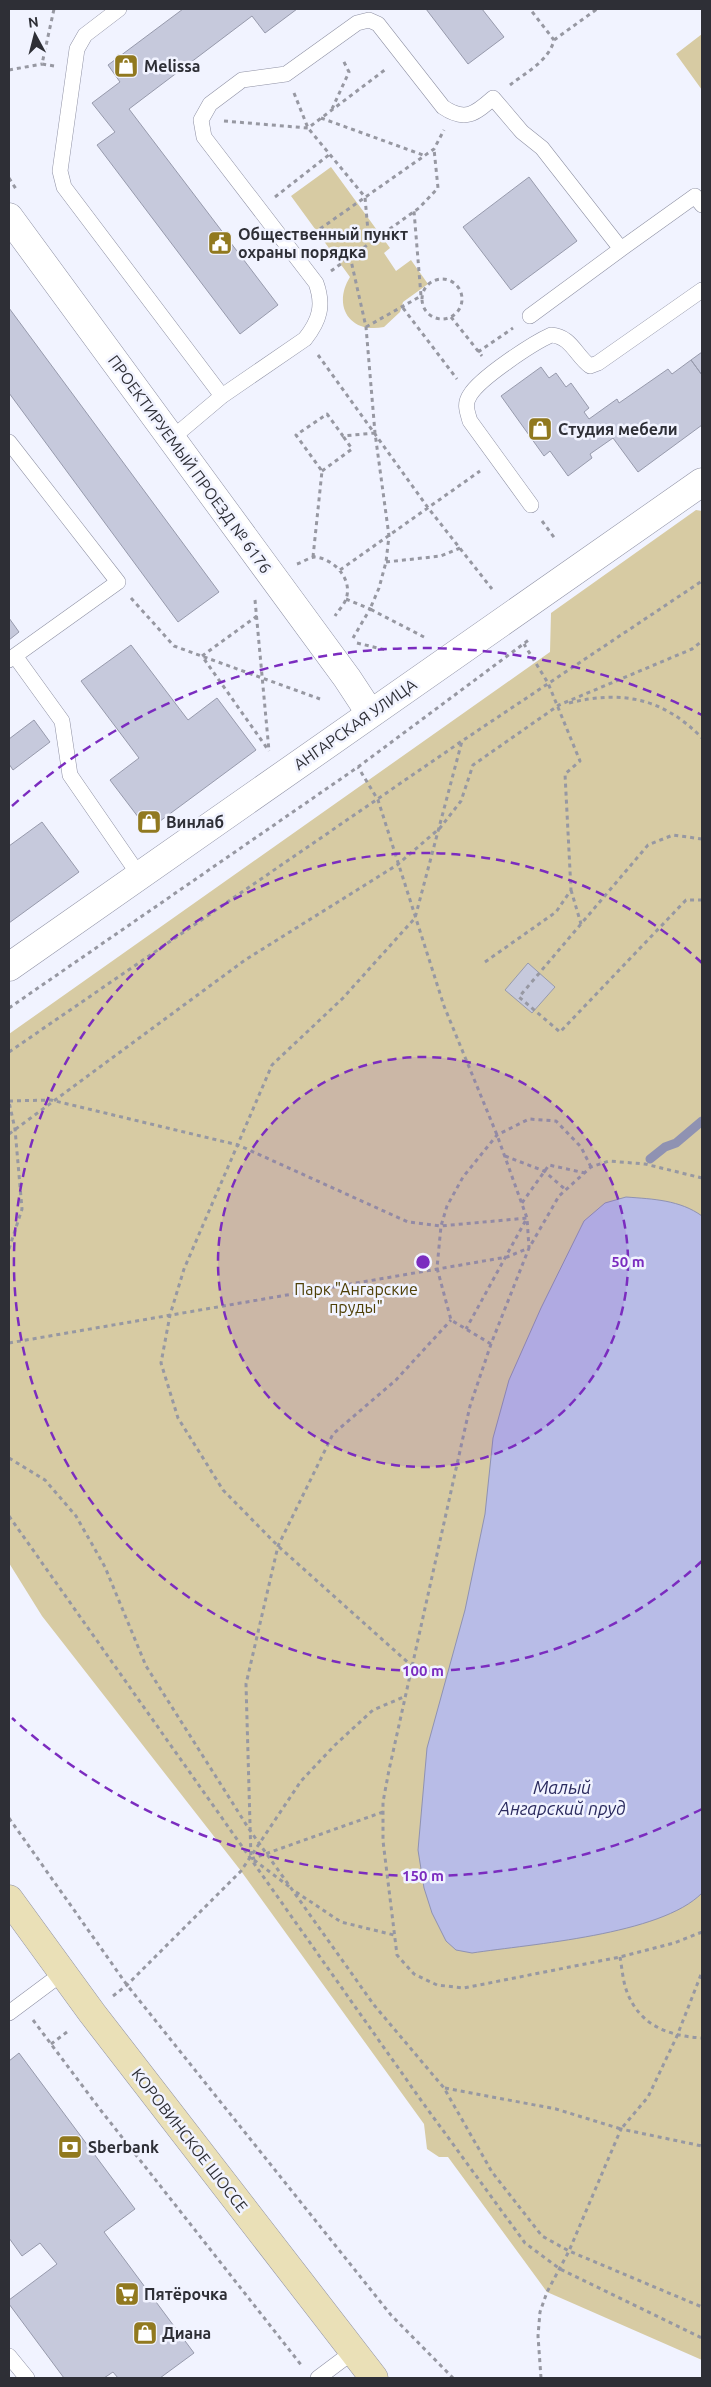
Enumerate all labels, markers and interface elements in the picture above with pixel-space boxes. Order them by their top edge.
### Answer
north arrow [10,10,60,60]
text: N [27,14,40,31]
shop icon: Melissa [113,53,139,79]
place label: Melissa [144,57,201,75]
place label: Общественный пункт охраны порядка [238,225,408,261]
public building icon: Общественный пункт охраны порядка [207,230,233,256]
street label: ПРОЕКТИРУЕМЫЙ ПРОЕЗД № 6176 [105,351,276,577]
shop icon: Студия мебели [527,416,553,442]
place label: Студия мебели [558,420,678,438]
street label: АНГАРСКАЯ УЛИЦА [290,675,420,773]
shop icon: Винлаб [136,809,162,835]
place label: Винлаб [166,813,224,831]
centre of rings [414,1253,432,1271]
text: 50 m [611,1253,645,1270]
park label: Парк "Ангарские пруды" [294,1280,418,1316]
text: 100 m [402,1662,444,1679]
water label: Малый Ангарский пруд [497,1777,626,1818]
text: 150 m [402,1867,444,1884]
street label: КОРОВИНСКОЕ ШОССЕ [128,2065,252,2215]
bank icon: Sberbank [57,2134,83,2160]
place label: Sberbank [88,2138,159,2156]
supermarket icon: Пятёрочка [114,2281,140,2307]
place label: Пятёрочка [144,2285,228,2303]
shop icon: Диана [132,2320,158,2346]
place label: Диана [162,2324,211,2342]

